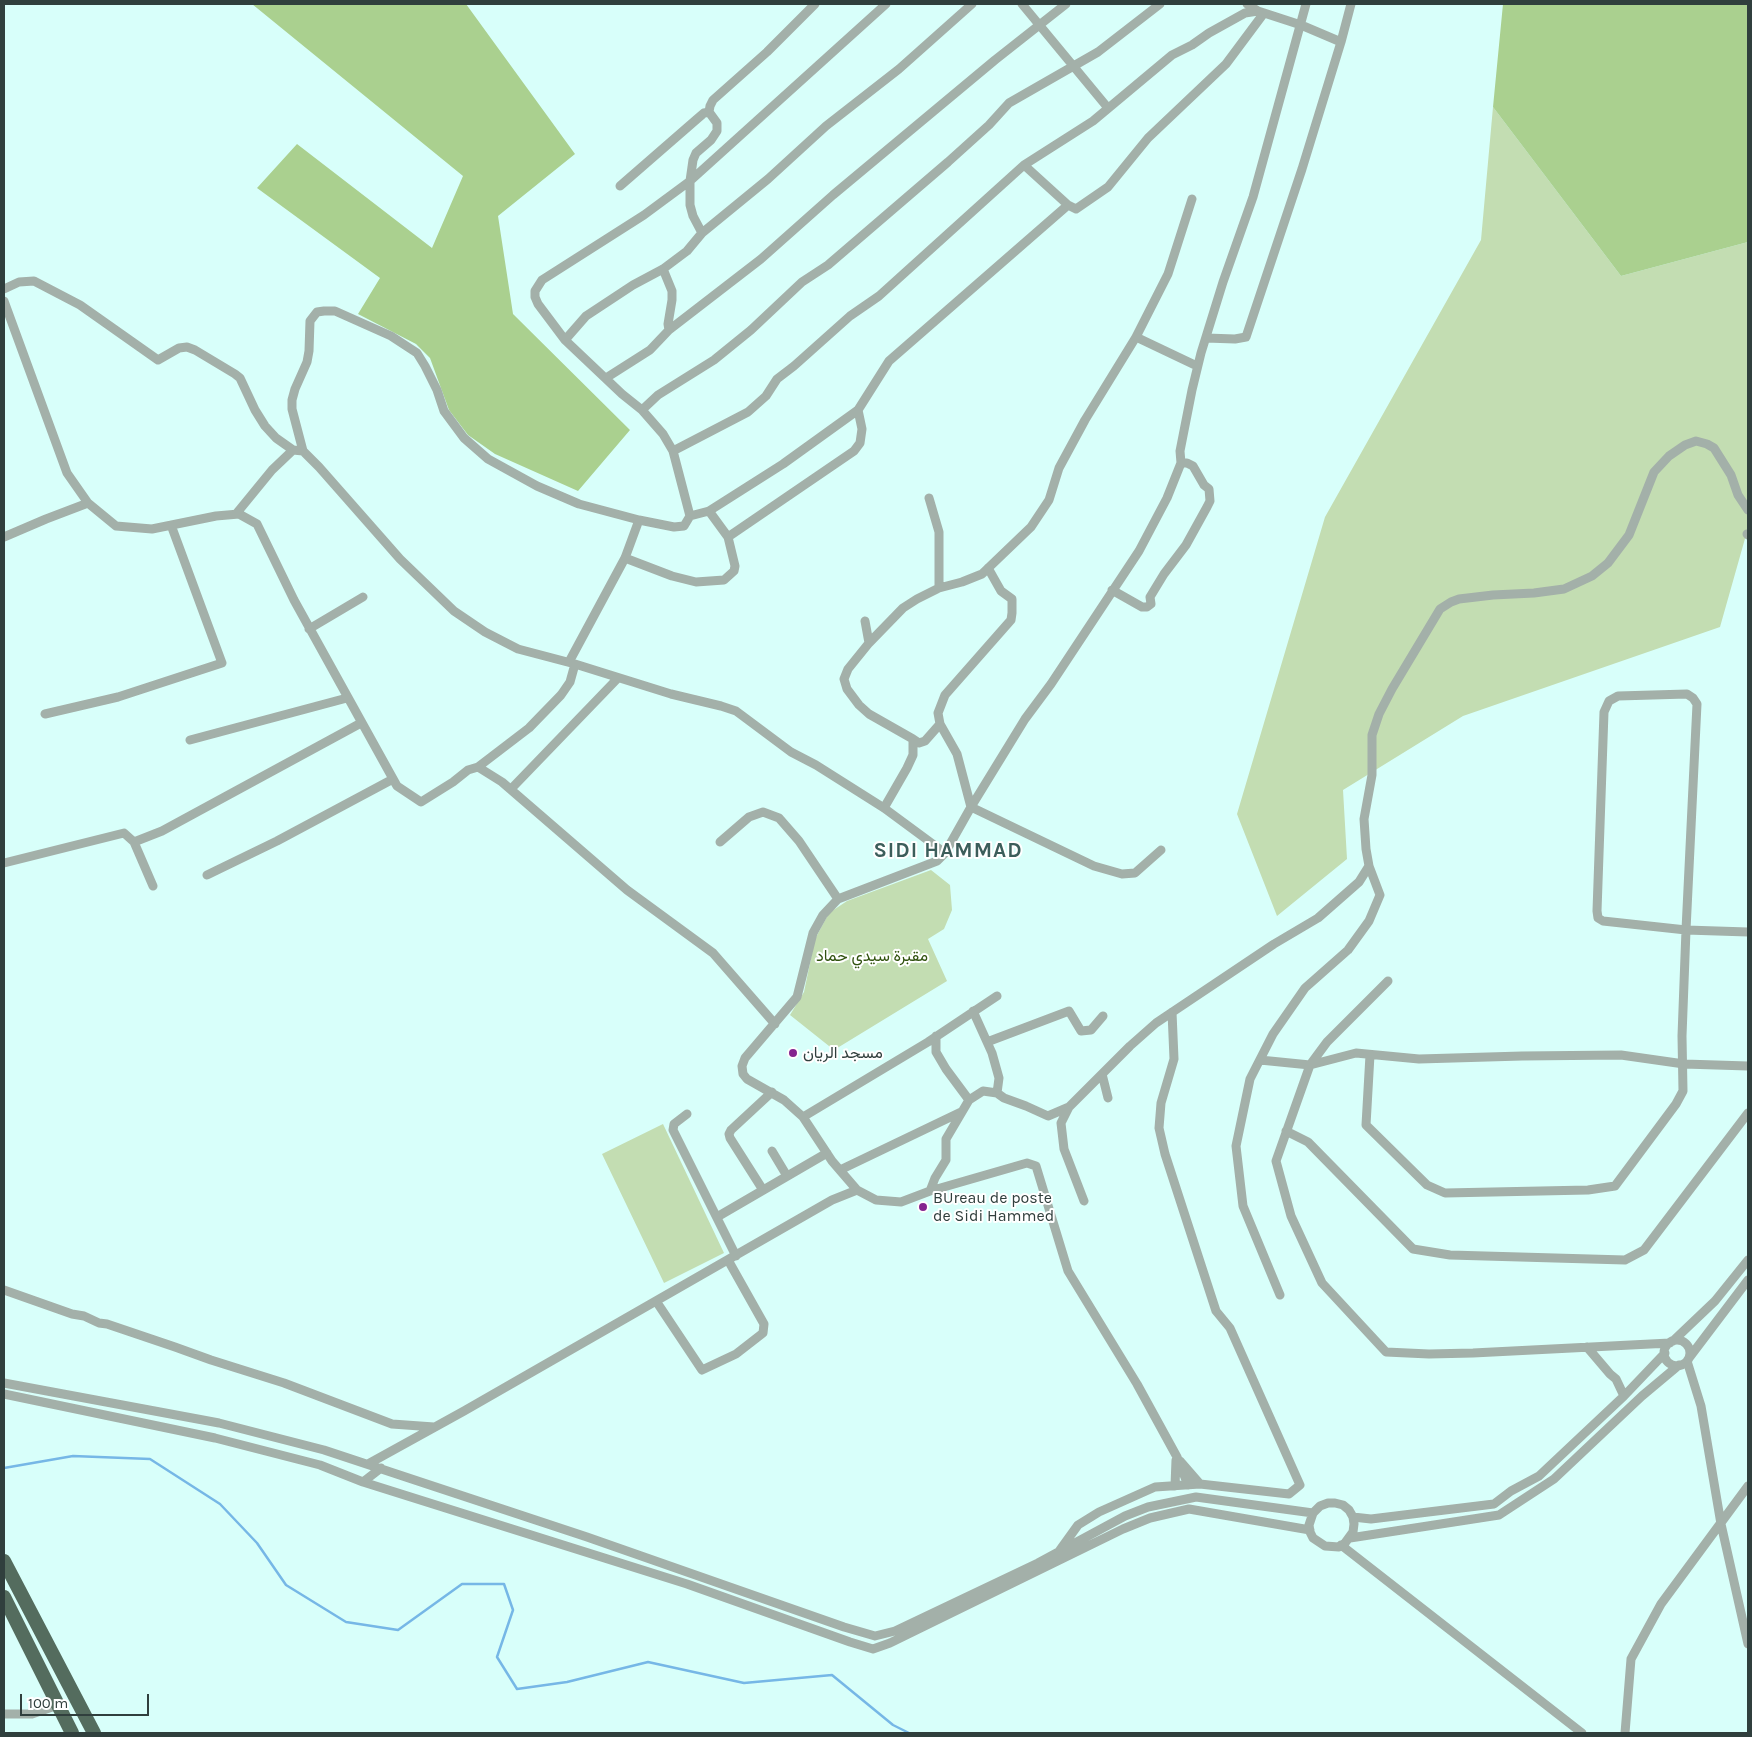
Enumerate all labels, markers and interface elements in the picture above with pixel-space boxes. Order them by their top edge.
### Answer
district label: SIDI HAMMAD [872,838,1024,864]
park label: مقبرة سيدي حماد [816,946,928,966]
place label: مسجد الريان [803,1043,883,1063]
marker: مسجد الريان [787,1047,799,1059]
place label: BUreau de poste de Sidi Hammed [933,1188,1054,1226]
marker: BUreau de poste de Sidi Hammed [917,1201,929,1213]
scale bar [22,1684,151,1716]
text: 100 m [28,1694,68,1712]

